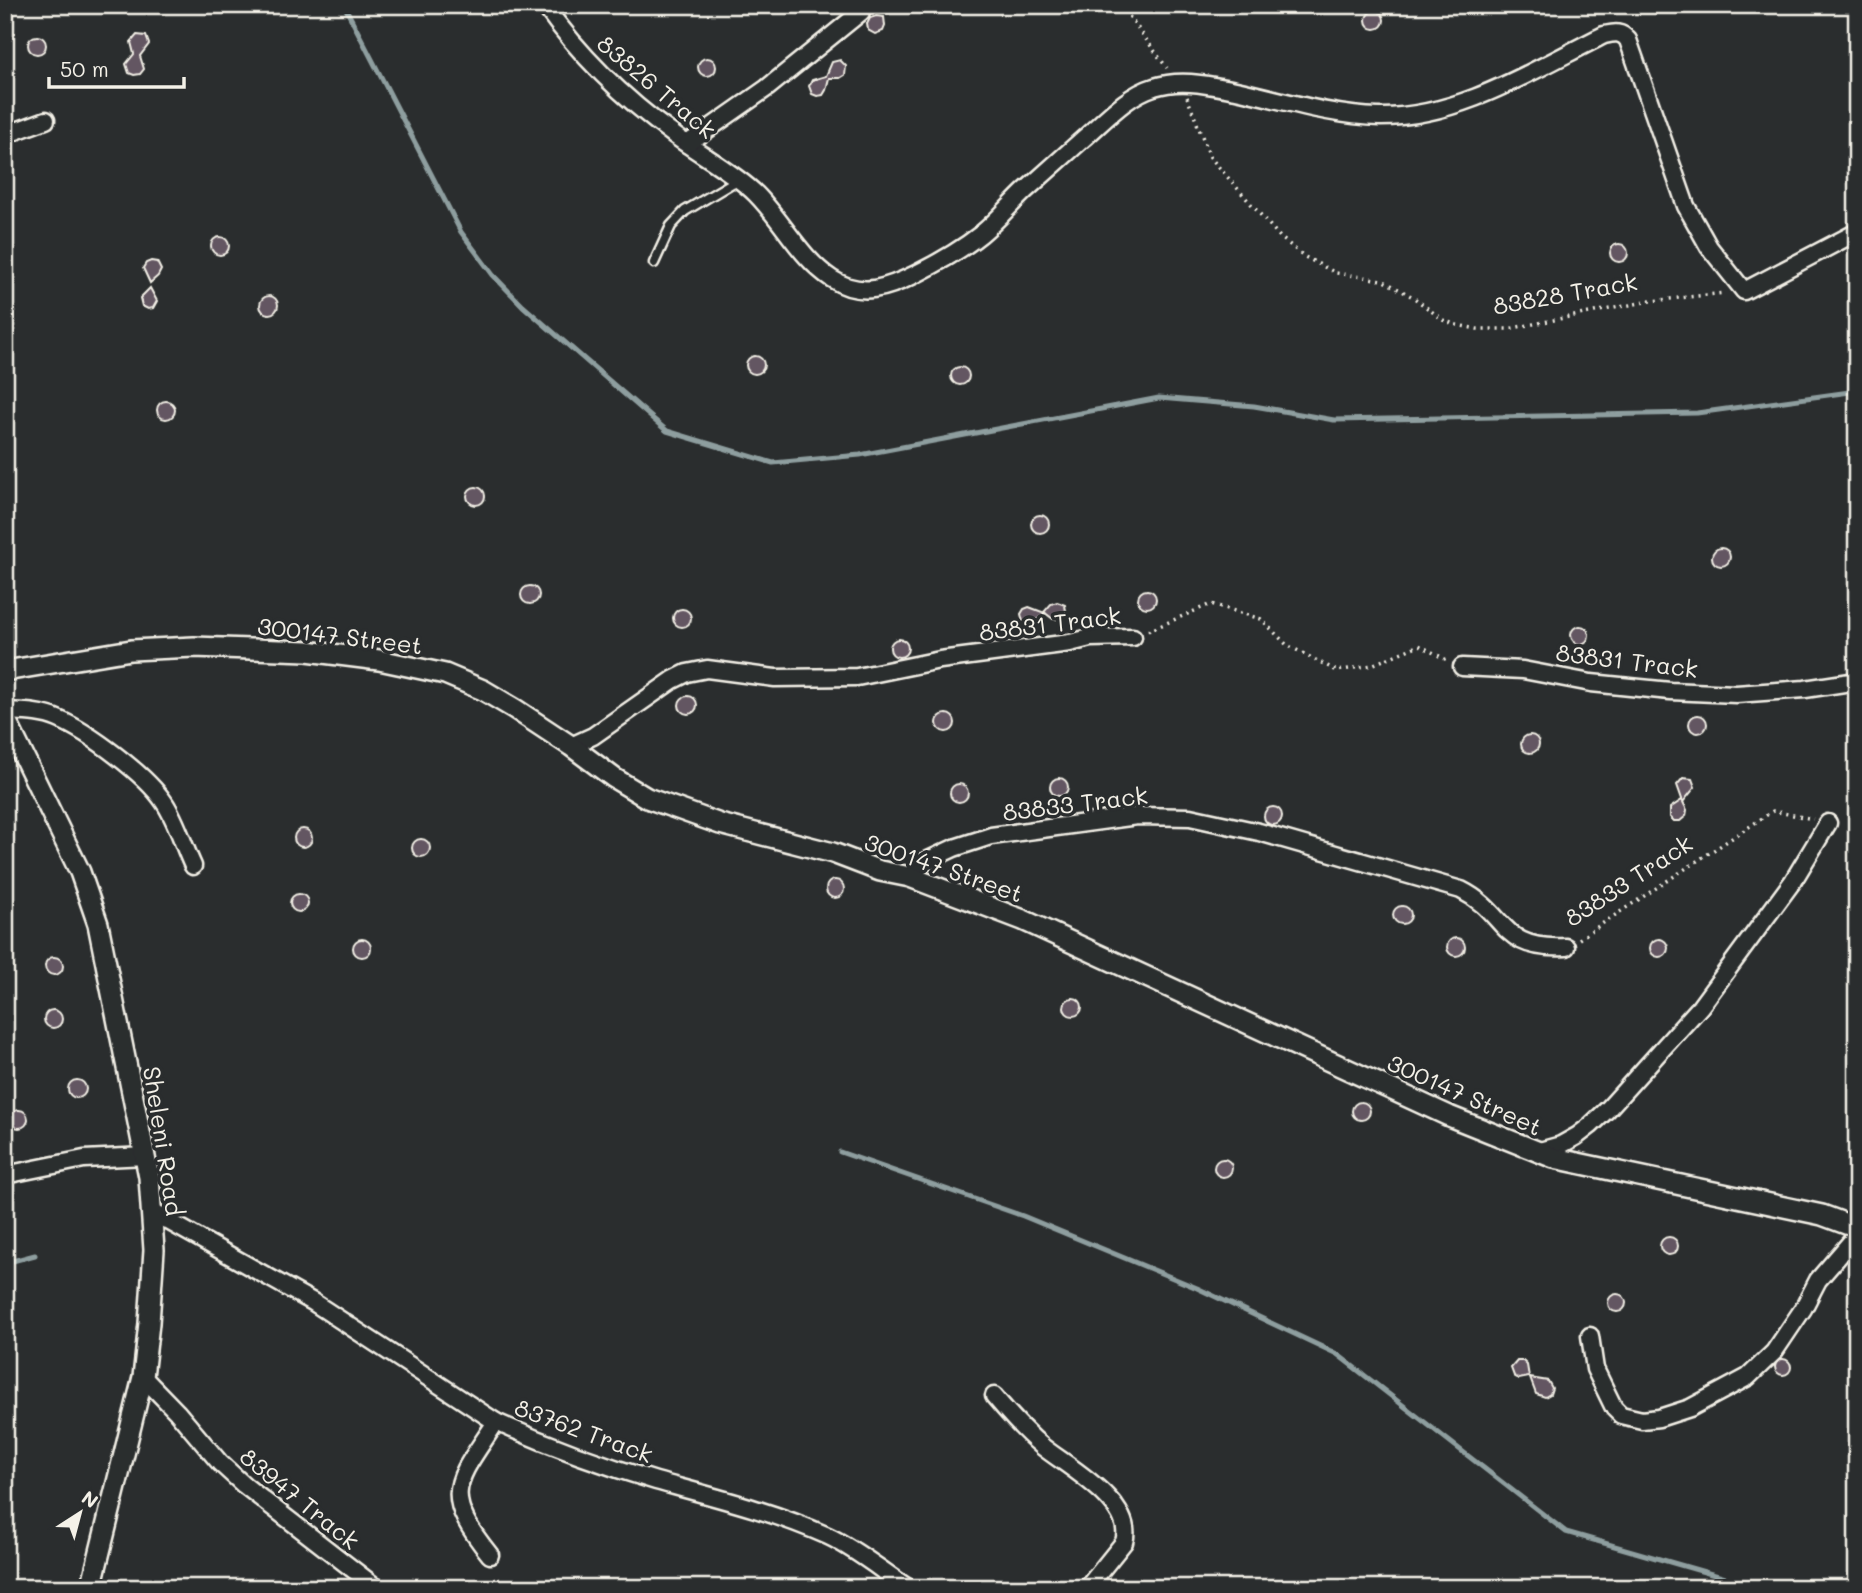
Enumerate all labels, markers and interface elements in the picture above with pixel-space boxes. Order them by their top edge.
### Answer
street label: 83826 Track [591,27,723,145]
scale bar [49,46,184,90]
text: 50 m [60,55,109,82]
street label: 83828 Track [1490,265,1640,321]
street label: 83831 Track [977,599,1123,647]
street label: 300147 Street [256,610,424,660]
street label: 83831 Track [1554,636,1700,684]
street label: 83833 Track [1001,779,1149,827]
street label: 300147 Street [861,825,1027,909]
street label: 83833 Track [1558,827,1698,933]
street label: 300147 Street [1383,1046,1547,1142]
street label: Sheleni Road [137,1064,191,1218]
street label: 83762 Track [511,1391,657,1469]
street label: 83947 Track [234,1440,366,1556]
north arrow [46,1478,116,1548]
text: N [77,1484,103,1513]

